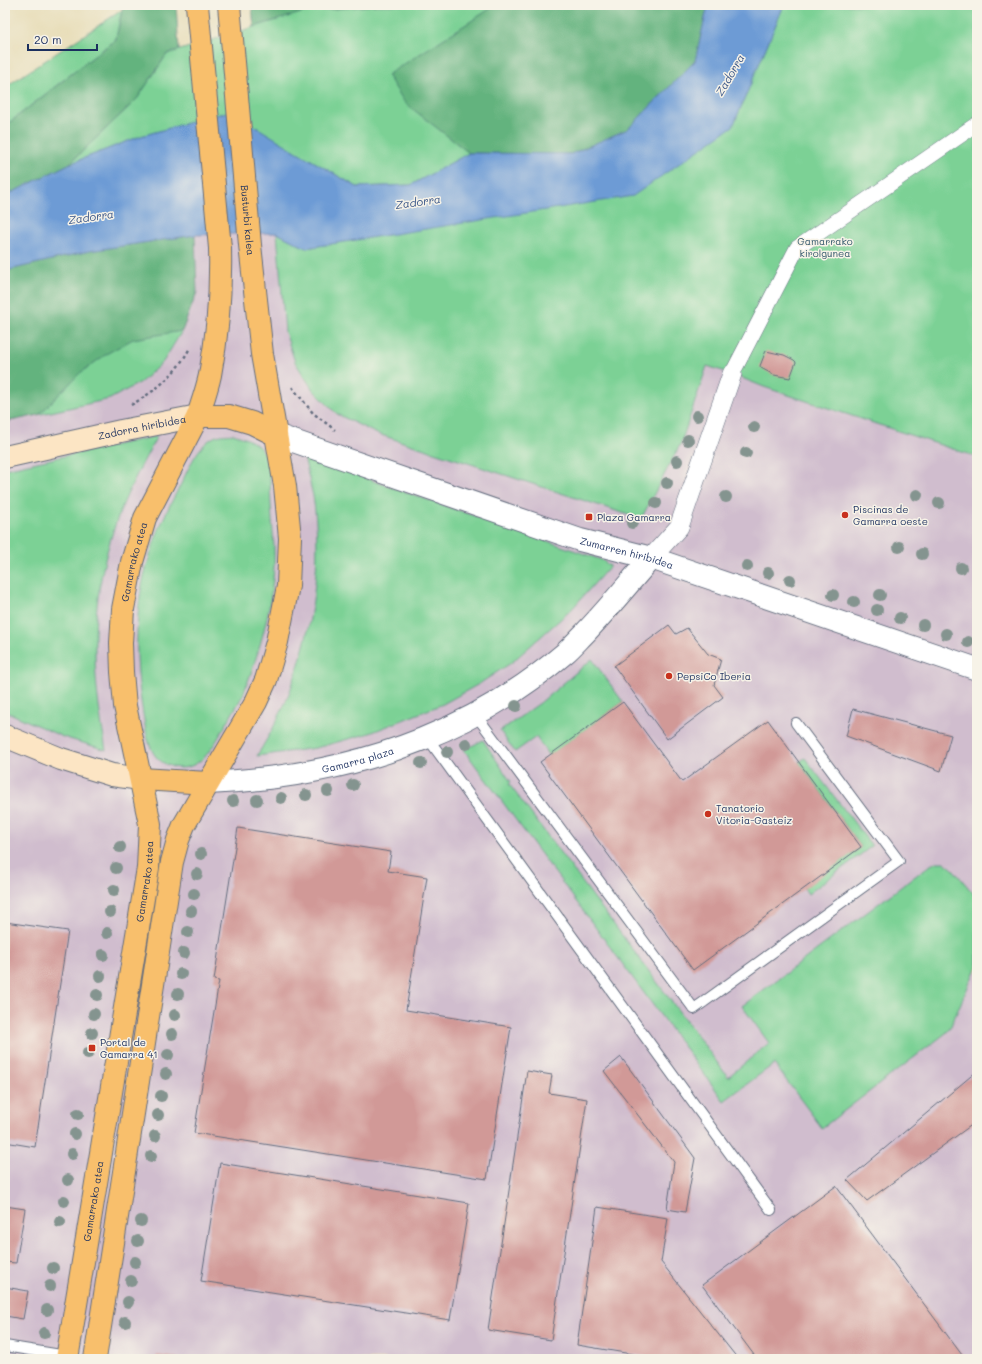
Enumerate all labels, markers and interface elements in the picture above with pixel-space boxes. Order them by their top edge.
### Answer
scale bar [28,26,97,52]
text: 20 m [34,31,62,47]
water label: Zadorra [712,51,748,98]
street label: Busturbi kalea [238,184,258,256]
water label: Zadorra [394,191,442,212]
water label: Zadorra [67,206,115,227]
park label: Gamarrako kirolgunea [797,234,853,260]
street label: Zadorra hiribidea [96,412,187,443]
place label: Piscinas de Gamarra oeste [853,502,928,528]
place label: Plaza Gamarra [597,510,671,524]
marker: Piscinas de Gamarra oeste [840,510,850,520]
marker: Plaza Gamarra [584,512,594,522]
street label: Gamarrako atea [118,520,150,603]
street label: Zumarren hiribidea [578,533,675,572]
place label: PepsiCo Iberia [677,669,751,683]
marker: PepsiCo Iberia [664,671,674,681]
street label: Gamarra plaza [321,743,396,776]
place label: Tanatorio Vitoria-Gasteiz [716,801,792,827]
marker: Tanatorio Vitoria-Gasteiz [703,809,713,819]
street label: Gamarrako atea [132,840,156,923]
place label: Portal de Gamarra 41 [100,1035,158,1061]
marker: Portal de Gamarra 41 [87,1043,97,1053]
street label: Gamarrako atea [79,1160,107,1243]

